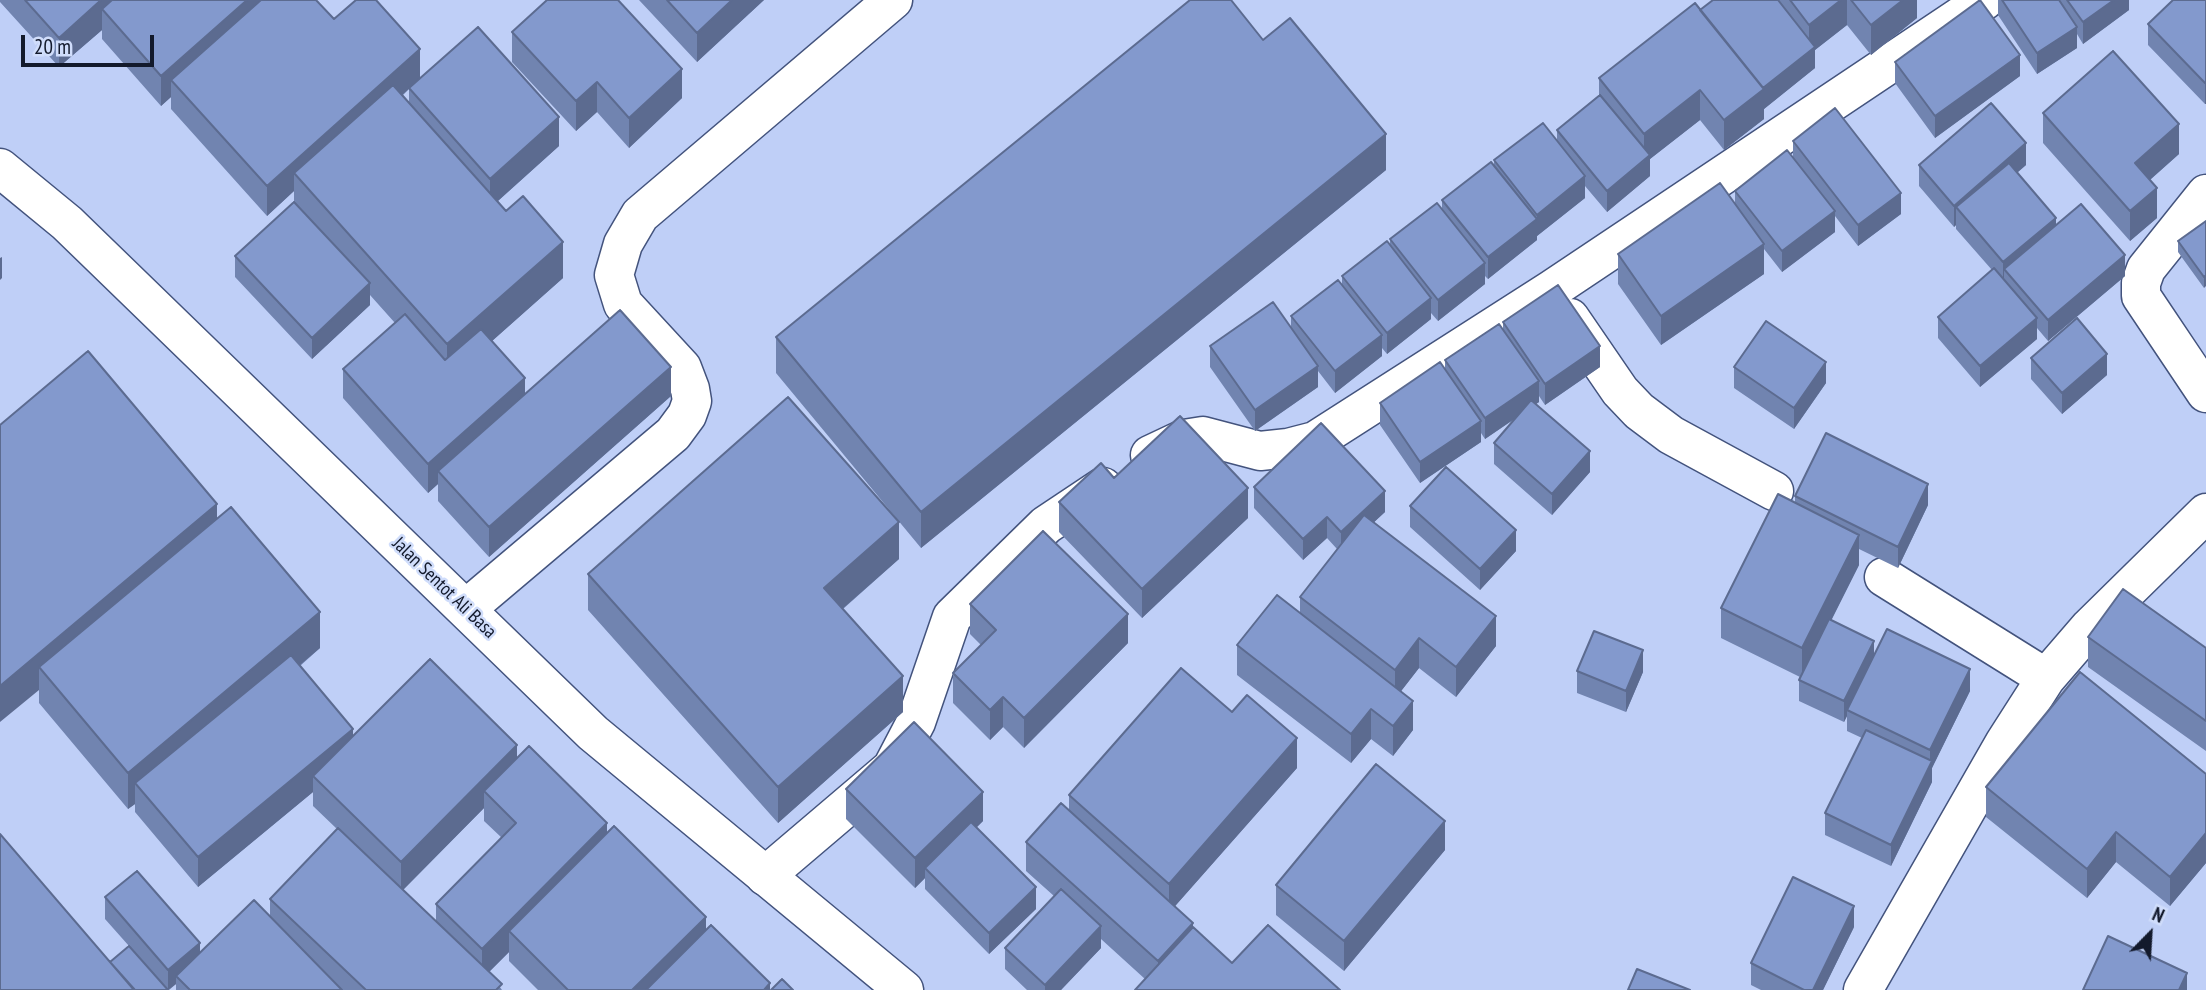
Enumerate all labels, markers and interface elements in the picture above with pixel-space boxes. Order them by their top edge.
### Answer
scale bar [24,21,158,65]
text: 20 m [34,33,71,60]
street label: Jalan Sentot Ali Basa [387,533,501,643]
north arrow [2115,899,2185,969]
text: N [2149,902,2168,928]

